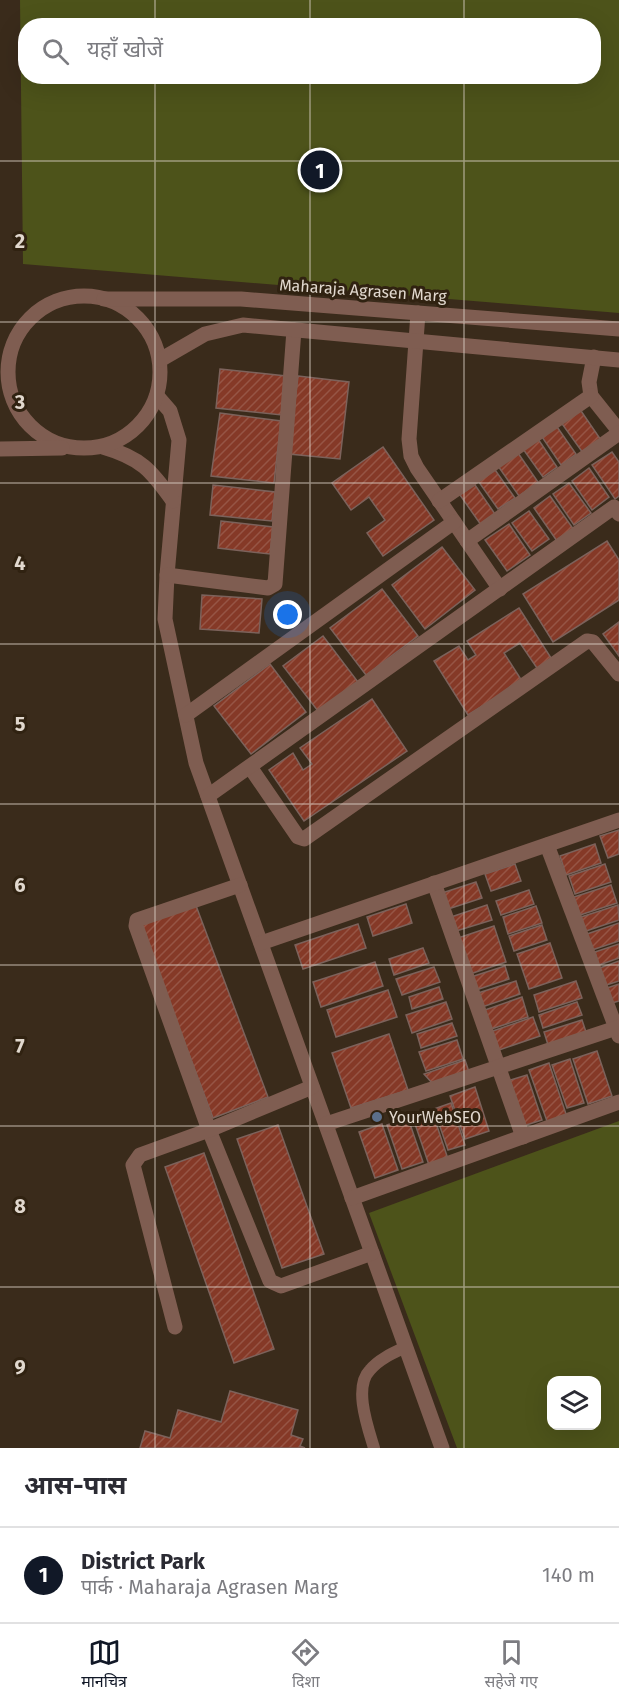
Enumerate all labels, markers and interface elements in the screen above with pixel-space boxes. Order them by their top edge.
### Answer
search box [18,18,601,84]
icon: search [39,35,72,68]
text: यहाँ खोजें [87,36,163,63]
pin: 1 [300,148,340,192]
text: 2 [15,229,25,253]
street label: Maharaja Agrasen Marg [279,275,448,306]
text: 3 [14,390,25,414]
text: 4 [14,551,26,575]
your location [273,600,302,629]
text: 5 [15,712,26,736]
text: 6 [14,873,26,897]
text: 7 [15,1034,25,1058]
place label: YourWebSEO [389,1108,481,1127]
marker: YourWebSEO [370,1110,384,1124]
text: 8 [14,1194,26,1218]
text: 9 [14,1355,26,1379]
map controls [547,1376,601,1430]
button: layers [547,1376,601,1430]
text: आस-पास [24,1470,126,1501]
text: District Park [81,1548,205,1575]
text: 1 [39,1563,48,1587]
text: 140 m [542,1563,595,1587]
text: पार्क · Maharaja Agrasen Marg [81,1575,338,1599]
tab: मानचित्र [81,1636,127,1694]
tab: दिशा [289,1636,322,1694]
tab: सहेजे गए [485,1636,538,1694]

